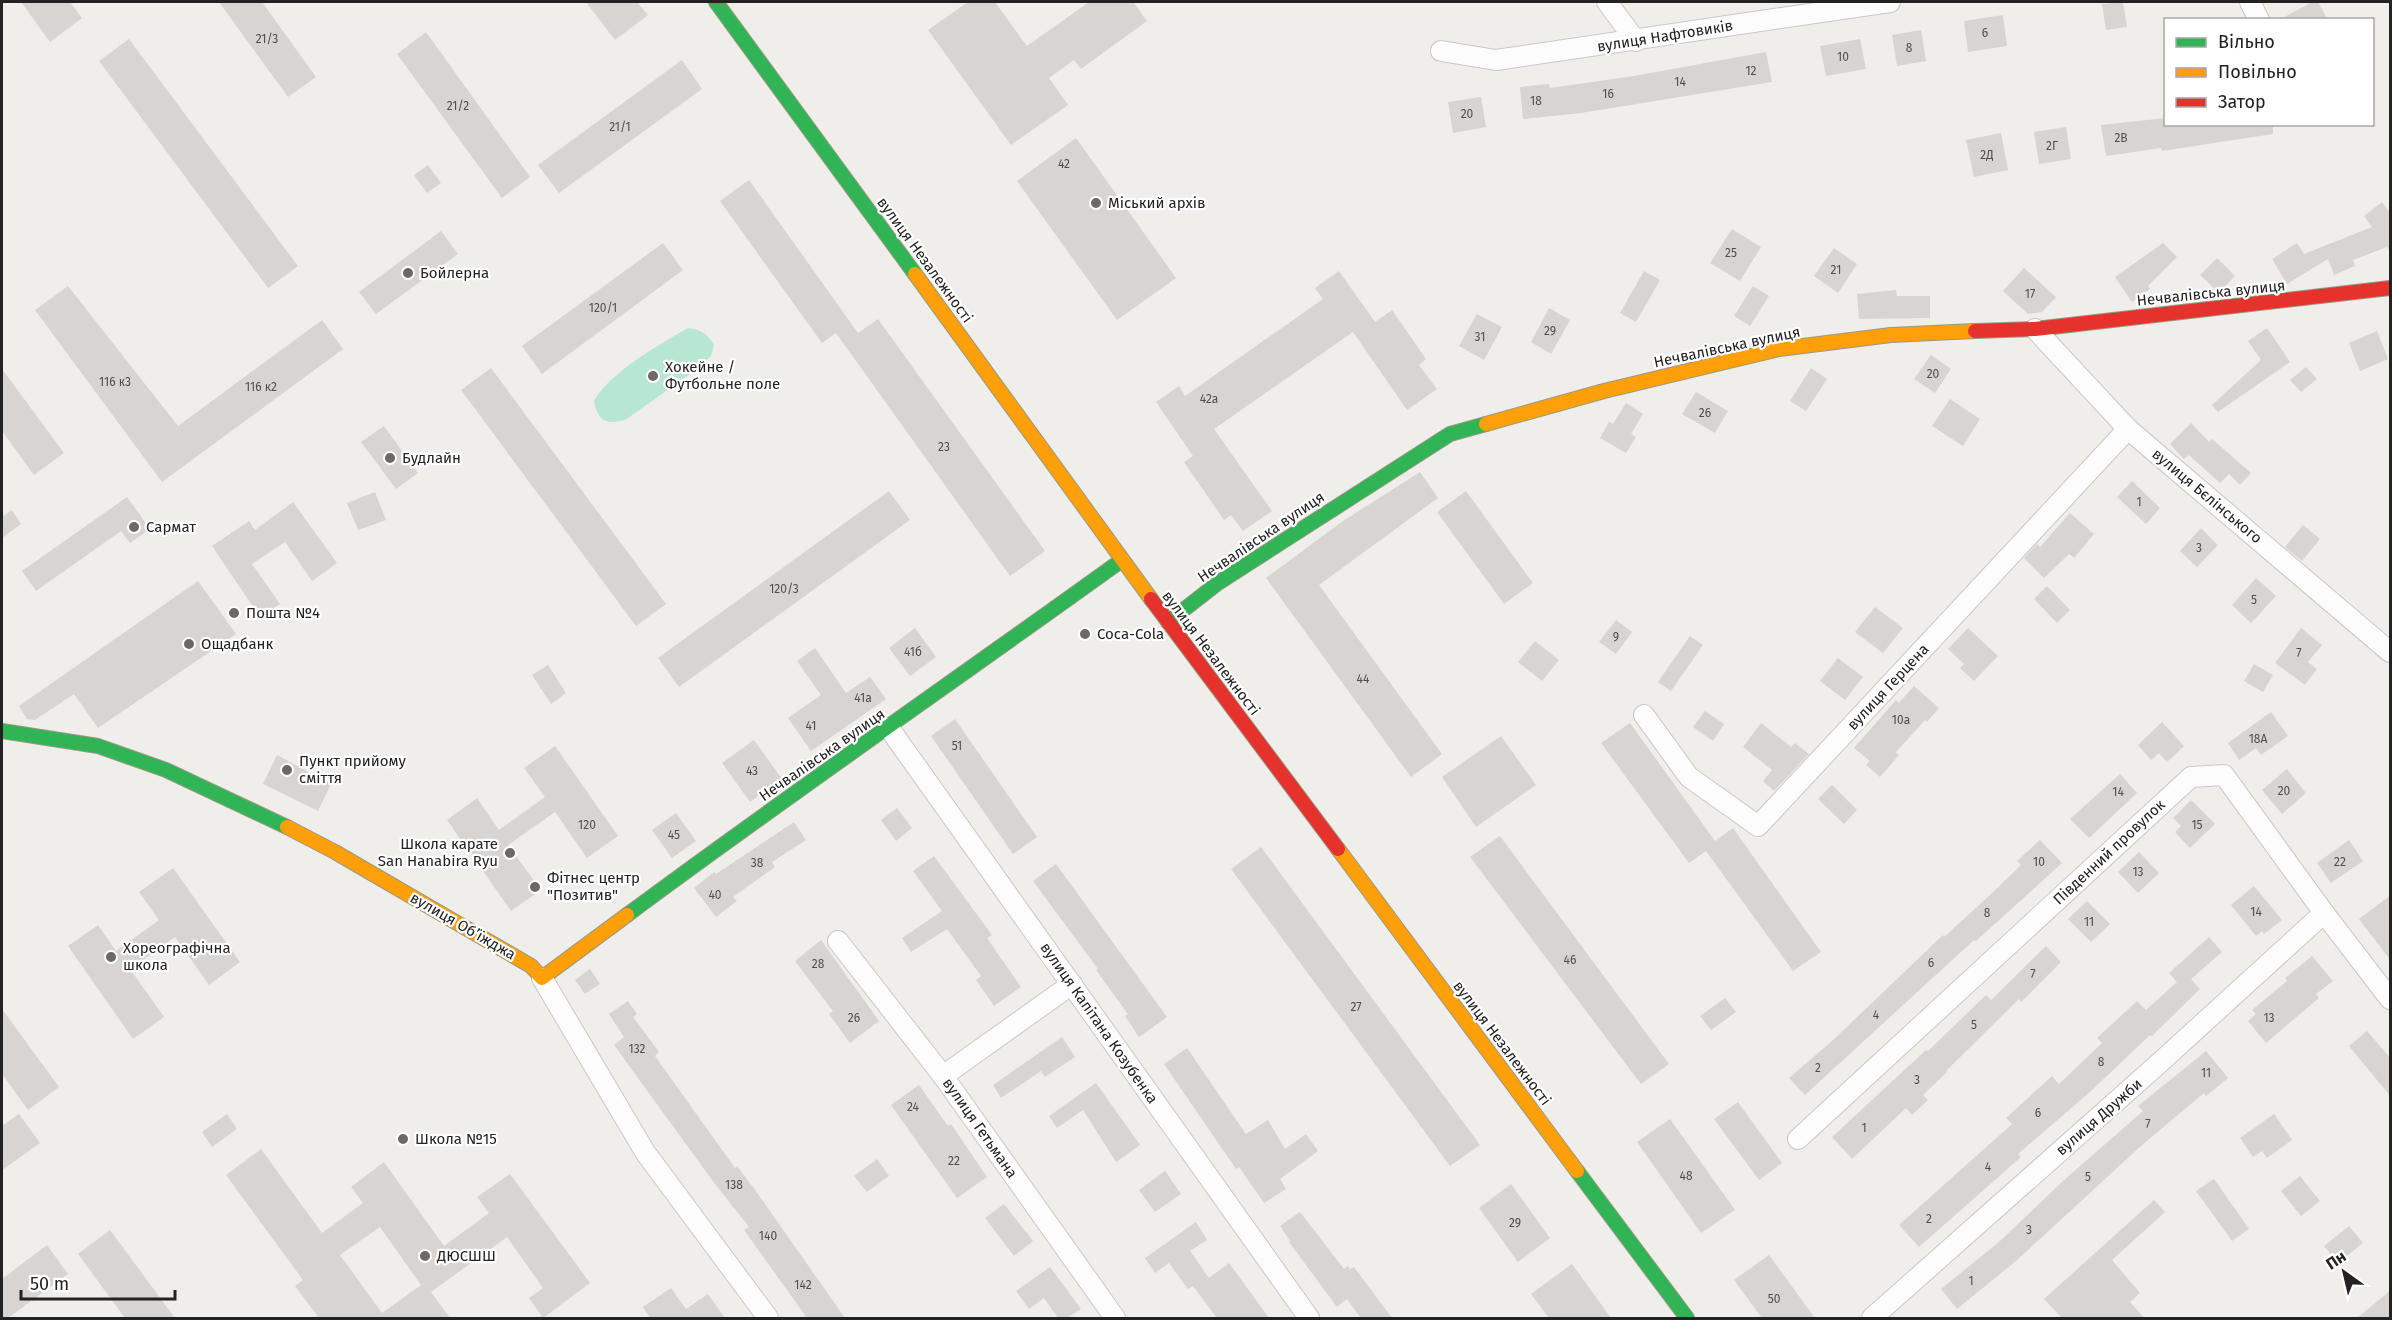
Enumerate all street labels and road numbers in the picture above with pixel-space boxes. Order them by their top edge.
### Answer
street label: вулиця Нафтовиків [1596,16,1734,56]
street label: вулиця Незалежності [873,194,977,326]
street label: Нечвалівська вулиця [2136,276,2286,310]
street label: Нечвалівська вулиця [1652,323,1802,371]
street label: вулиця Бєлінського [2148,445,2266,547]
street label: Нечвалівська вулиця [1194,488,1328,586]
street label: вулиця Незалежності [1158,587,1264,719]
street label: вулиця Герцена [1844,640,1932,734]
street label: Нечвалівська вулиця [756,705,888,805]
street label: Південний провулок [2049,795,2169,908]
street label: вулиця Обʼїжджа [407,889,519,963]
street label: вулиця Капітана Козубенка [1036,939,1162,1107]
street label: вулиця Незалежності [1449,977,1555,1109]
street label: вулиця Гетьмана [939,1075,1021,1181]
street label: вулиця Дружби [2052,1075,2146,1159]

